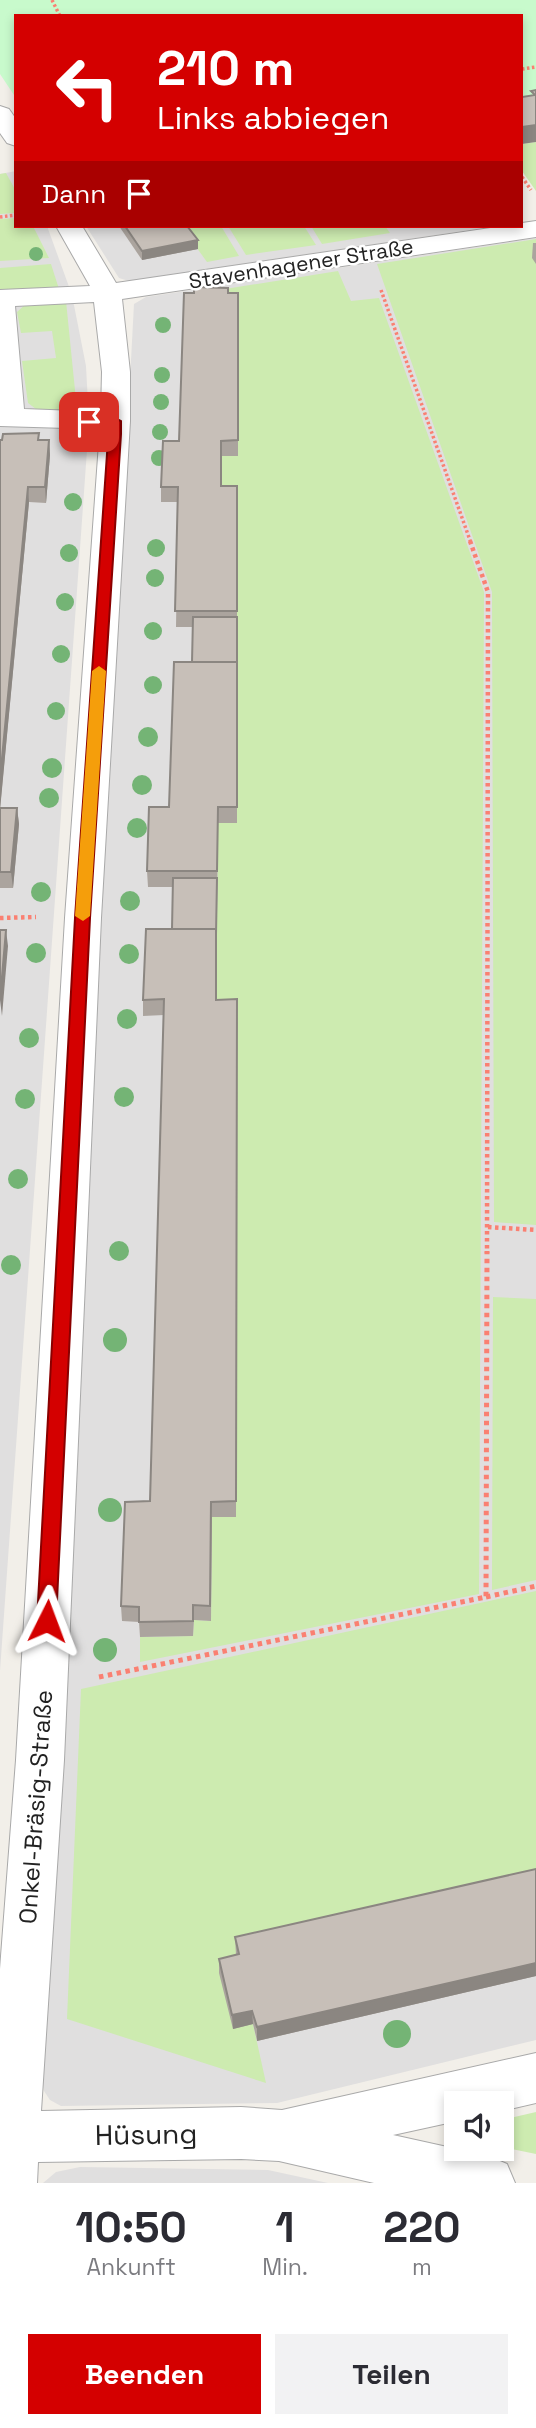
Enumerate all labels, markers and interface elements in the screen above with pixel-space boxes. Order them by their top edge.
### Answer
text: 210 m [157,37,294,99]
icon: left [42,42,133,133]
text: Links abbiegen [157,98,389,138]
icon: arrive [120,175,158,213]
text: Dann [42,177,106,211]
street label: Stavenhagener Straße [187,232,415,295]
pin [59,392,119,452]
icon: arrive [70,403,108,441]
position arrow [10,1584,84,1658]
street label: Onkel-Bräsig-Straße [12,1689,59,1925]
map controls [444,2091,514,2161]
button: sound [444,2091,514,2161]
street label: Hüsung [94,2115,198,2153]
text: 10:50 [76,2201,187,2254]
text: 1 [276,2201,294,2254]
text: 220 [383,2201,460,2254]
text: Ankunft [87,2252,176,2282]
text: Min. [262,2252,308,2282]
text: m [412,2252,432,2282]
button: Beenden [28,2334,261,2414]
button: Teilen [275,2334,508,2414]

